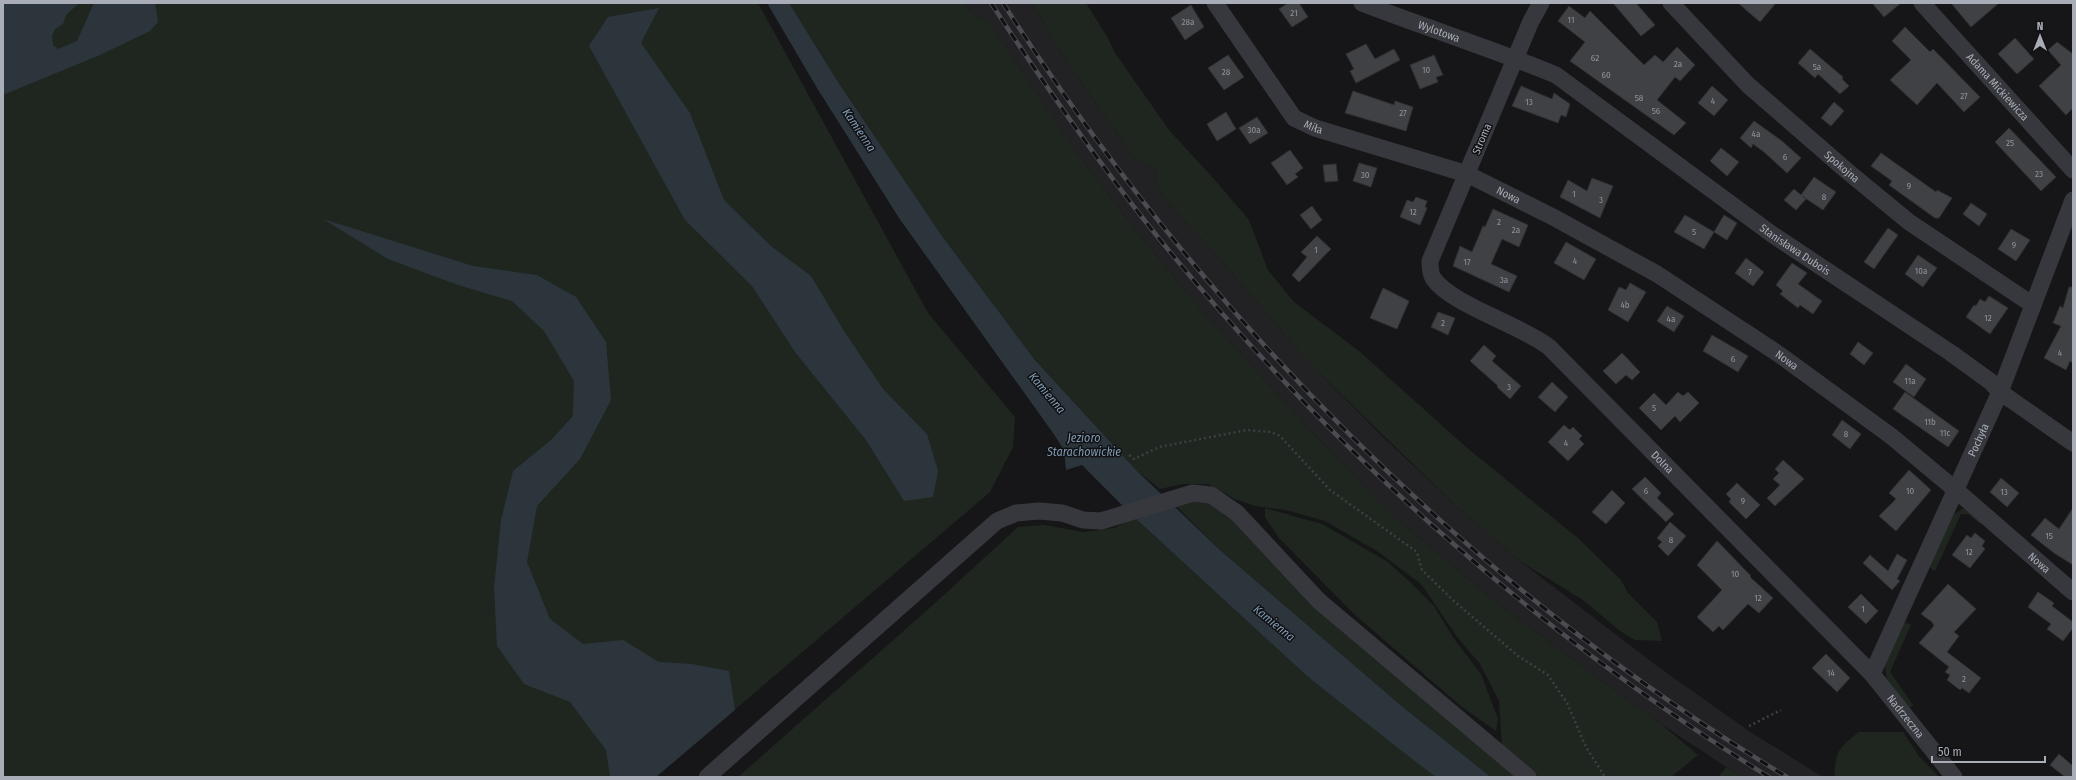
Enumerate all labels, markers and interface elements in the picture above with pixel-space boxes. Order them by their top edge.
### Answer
house number: 21 [1290,8,1298,18]
house number: 11 [1568,15,1574,25]
north arrow [2020,16,2060,56]
house number: 28a [1182,17,1195,27]
street label: Wylotowa [1416,18,1462,45]
text: N [2037,20,2043,33]
street label: Adama Mickiewicza [1964,50,2032,123]
house number: 62 [1591,53,1599,63]
house number: 2a [1674,59,1683,69]
house number: 5a [1813,62,1822,72]
house number: 10 [1422,65,1430,75]
house number: 28 [1222,67,1231,77]
house number: 60 [1601,70,1611,80]
house number: 27 [1960,91,1968,101]
house number: 58 [1635,93,1644,103]
house number: 4 [1711,96,1716,106]
house number: 13 [1525,97,1533,107]
water label: Kamienna [839,106,879,154]
house number: 56 [1652,106,1661,116]
house number: 27 [1399,108,1407,118]
street label: Miła [1302,117,1324,136]
street label: Stroma [1470,122,1494,156]
house number: 30a [1247,125,1261,135]
house number: 4a [1752,129,1761,139]
house number: 25 [2006,138,2014,148]
street label: Spokojna [1822,148,1862,185]
house number: 6 [1783,152,1788,162]
house number: 23 [2035,169,2043,179]
house number: 30 [1361,170,1370,180]
house number: 9 [1907,181,1911,191]
street label: Nowa [1494,183,1523,206]
house number: 1 [1572,189,1576,199]
house number: 8 [1822,192,1827,202]
house number: 3 [1599,195,1603,205]
house number: 12 [1409,207,1417,217]
house number: 2 [1497,217,1501,227]
street label: Stanisława Dubois [1757,221,1833,278]
house number: 2a [1512,225,1521,235]
house number: 5 [1692,227,1696,237]
house number: 9 [2012,240,2016,250]
house number: 1 [1314,245,1318,255]
house number: 4 [1573,256,1578,266]
house number: 17 [1463,257,1471,267]
house number: 10a [1915,266,1928,276]
house number: 7 [1748,267,1752,277]
house number: 3a [1500,275,1509,285]
house number: 4b [1620,300,1630,310]
house number: 12 [1984,313,1992,323]
house number: 4a [1667,314,1676,324]
house number: 2 [1441,318,1445,328]
street label: Nowa [1773,347,1801,373]
house number: 4 [2058,348,2063,358]
house number: 6 [1731,354,1736,364]
water label: Kamienna [1026,370,1068,416]
house number: 11a [1904,376,1916,386]
house number: 3 [1507,382,1511,392]
house number: 5 [1652,403,1656,413]
house number: 11b [1924,417,1936,427]
street label: Pochyła [1965,421,1991,459]
house number: 11c [1940,428,1951,438]
house number: 8 [1844,429,1849,439]
water label: Jezioro Starachowickie [1046,431,1121,459]
house number: 4 [1564,438,1569,448]
street label: Dolna [1649,448,1676,476]
house number: 6 [1644,486,1649,496]
house number: 10 [1906,486,1914,496]
house number: 13 [2000,487,2008,497]
house number: 9 [1741,496,1745,506]
house number: 15 [2045,531,2053,541]
house number: 8 [1669,535,1674,545]
house number: 12 [1965,547,1973,557]
street label: Nowa [2026,550,2053,576]
house number: 10 [1731,569,1739,579]
house number: 12 [1754,593,1762,603]
water label: Kamienna [1251,602,1297,644]
house number: 1 [1861,604,1865,614]
house number: 14 [1827,668,1836,678]
house number: 2 [1962,674,1966,684]
street label: Nadrzeczna [1884,692,1927,741]
scale bar [1932,738,2045,764]
text: 50 m [1938,745,1962,759]

